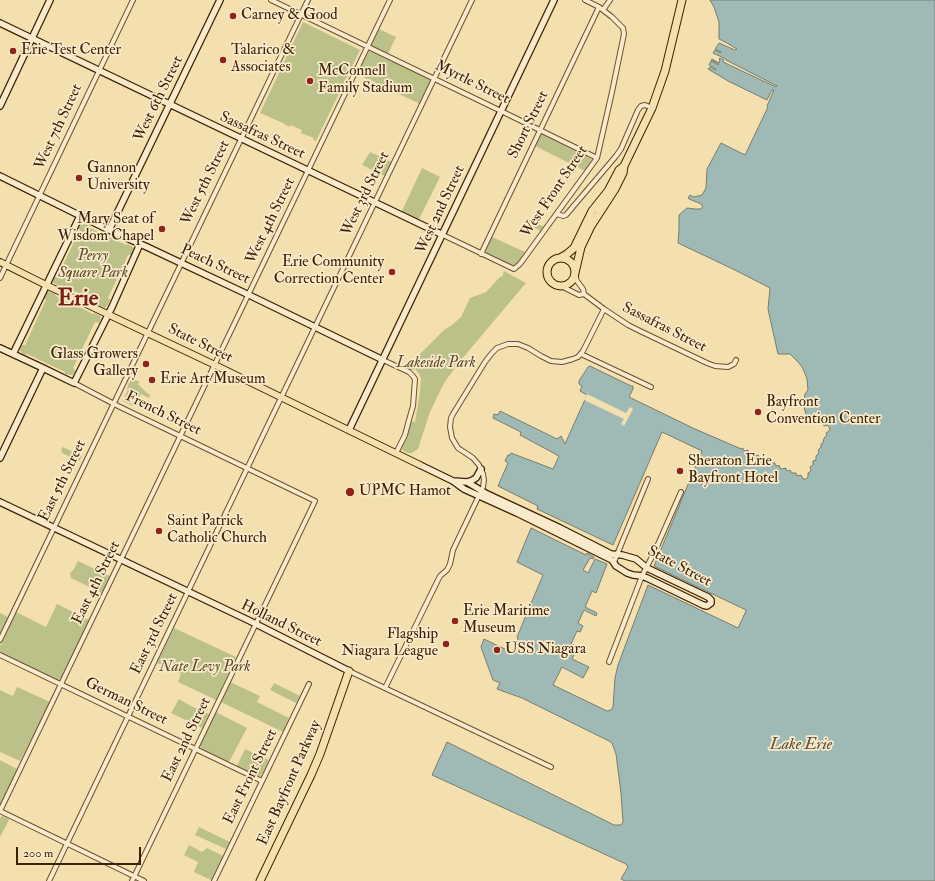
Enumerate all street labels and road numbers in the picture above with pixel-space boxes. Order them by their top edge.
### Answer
street label: West 6th Street [131,53,187,145]
street label: Myrtle Street [432,57,512,109]
street label: West 7th Street [31,81,87,173]
street label: Short Street [505,88,553,162]
street label: Sassafras Street [216,108,308,164]
street label: West 5th Street [178,138,234,228]
street label: West Front Street [518,143,592,241]
street label: West 3rd Street [338,149,394,239]
street label: West 2nd Street [413,163,469,257]
street label: West 4th Street [242,175,300,267]
street label: Peach Street [178,241,252,289]
street label: Sassafras Street [619,299,709,357]
street label: State Street [165,321,235,367]
street label: French Street [122,388,204,440]
street label: East 5th Street [35,437,91,525]
street label: East 4th Street [69,538,125,628]
street label: State Street [644,543,714,591]
street label: East 3rd Street [128,590,182,678]
street label: Holland Street [238,597,324,651]
street label: German Street [82,674,170,730]
street label: East 2nd Street [159,695,215,785]
street label: East Bayfront Parkway [254,718,326,848]
street label: East Front Street [220,726,282,828]

